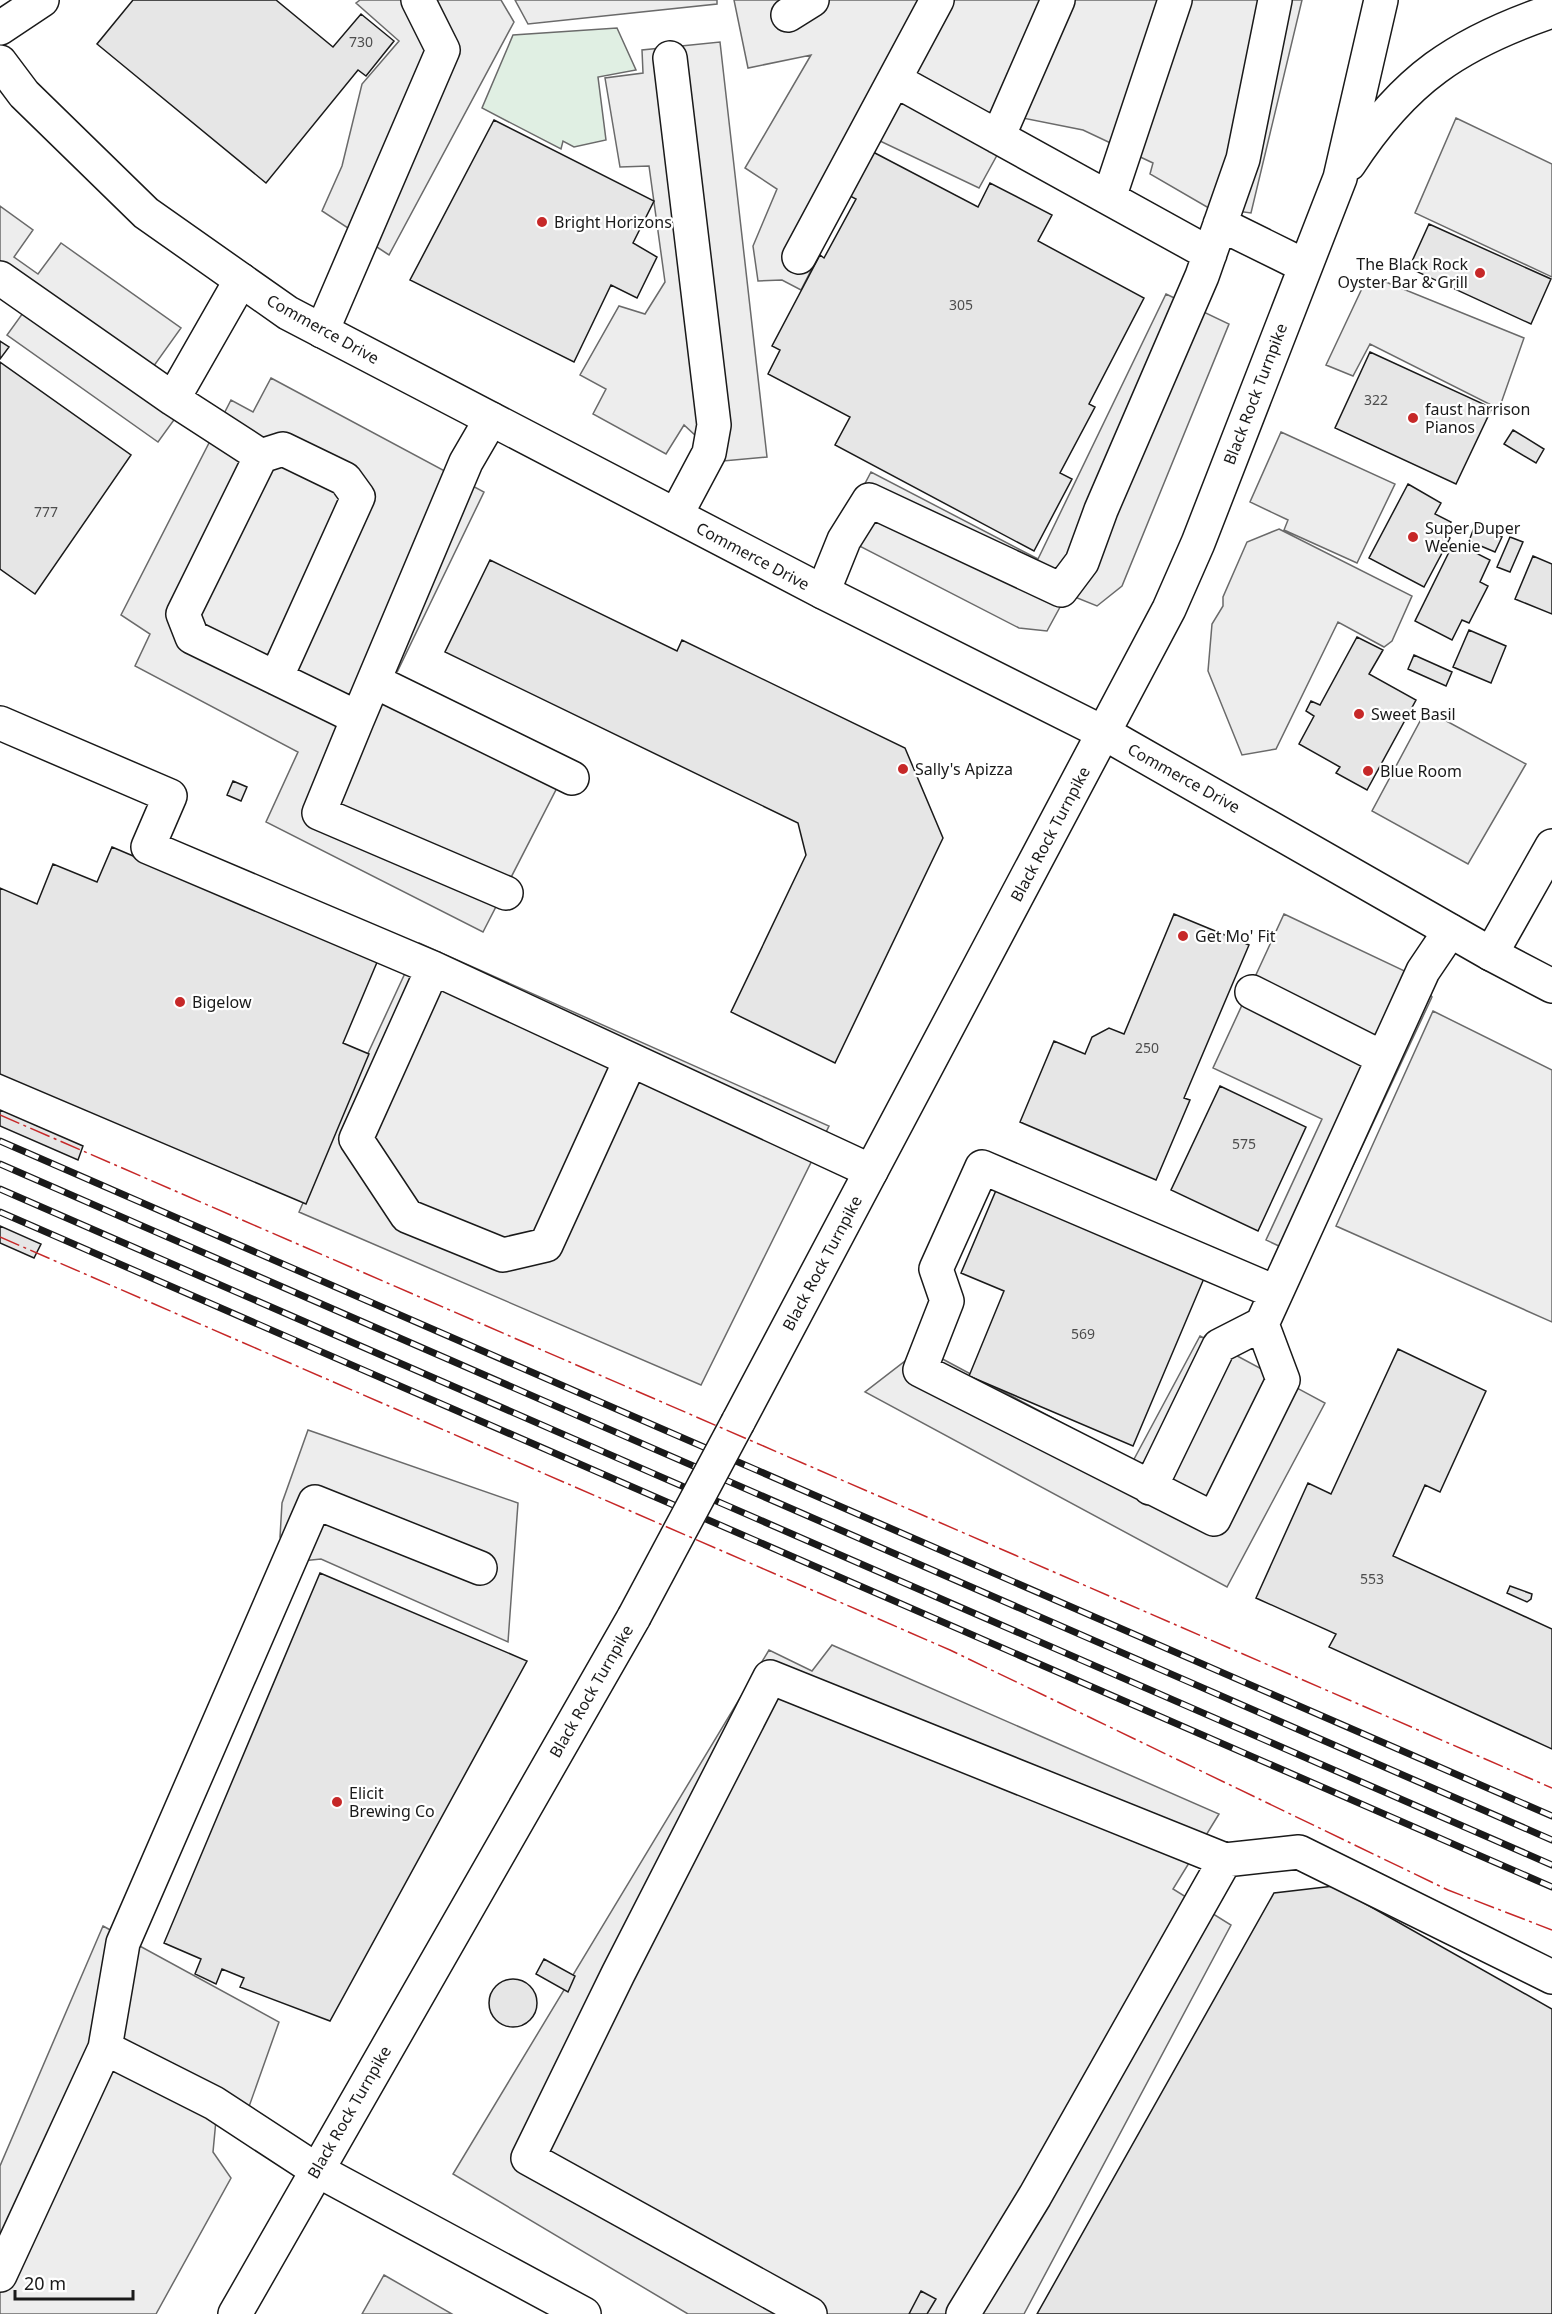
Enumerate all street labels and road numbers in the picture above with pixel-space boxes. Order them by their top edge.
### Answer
street label: Commerce Drive [263,289,383,369]
street label: Black Rock Turnpike [1218,320,1292,468]
street label: Commerce Drive [692,517,814,595]
street label: Commerce Drive [1124,738,1244,818]
street label: Black Rock Turnpike [1005,763,1095,905]
street label: Black Rock Turnpike [777,1192,867,1334]
street label: Black Rock Turnpike [544,1621,638,1761]
street label: Black Rock Turnpike [302,2042,396,2182]

